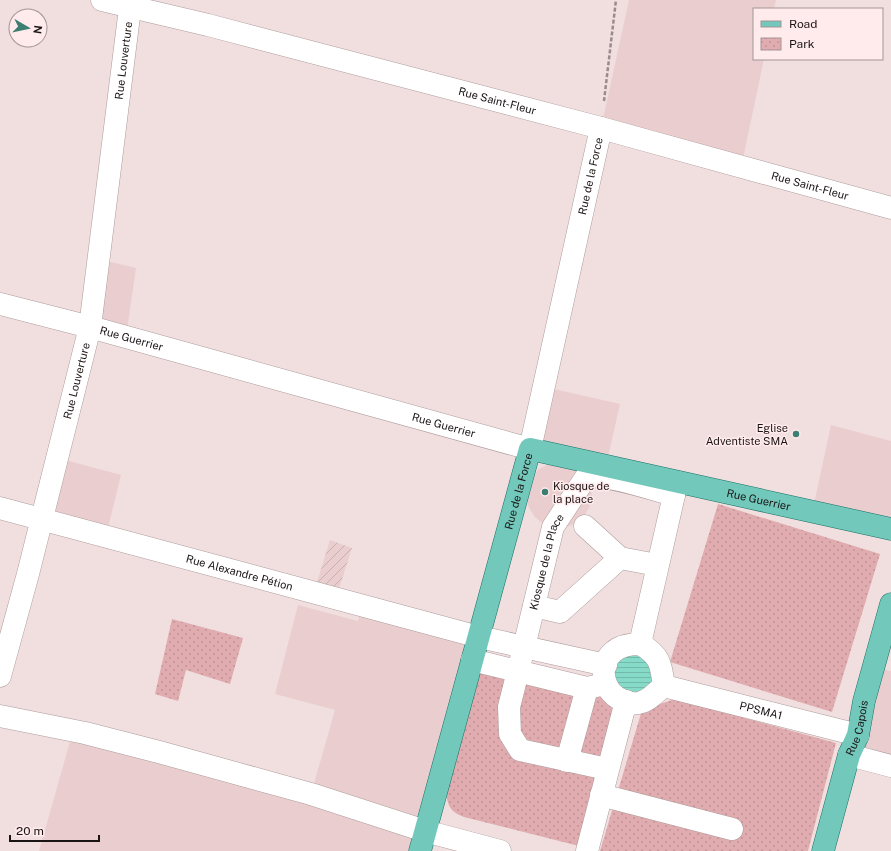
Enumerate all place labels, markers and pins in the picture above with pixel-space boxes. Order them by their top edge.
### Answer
place label: Eglise Adventiste SMA [706,422,788,447]
marker: Eglise Adventiste SMA [791,429,801,439]
place label: Kiosque de la place [553,480,609,505]
marker: Kiosque de la place [540,487,550,497]

